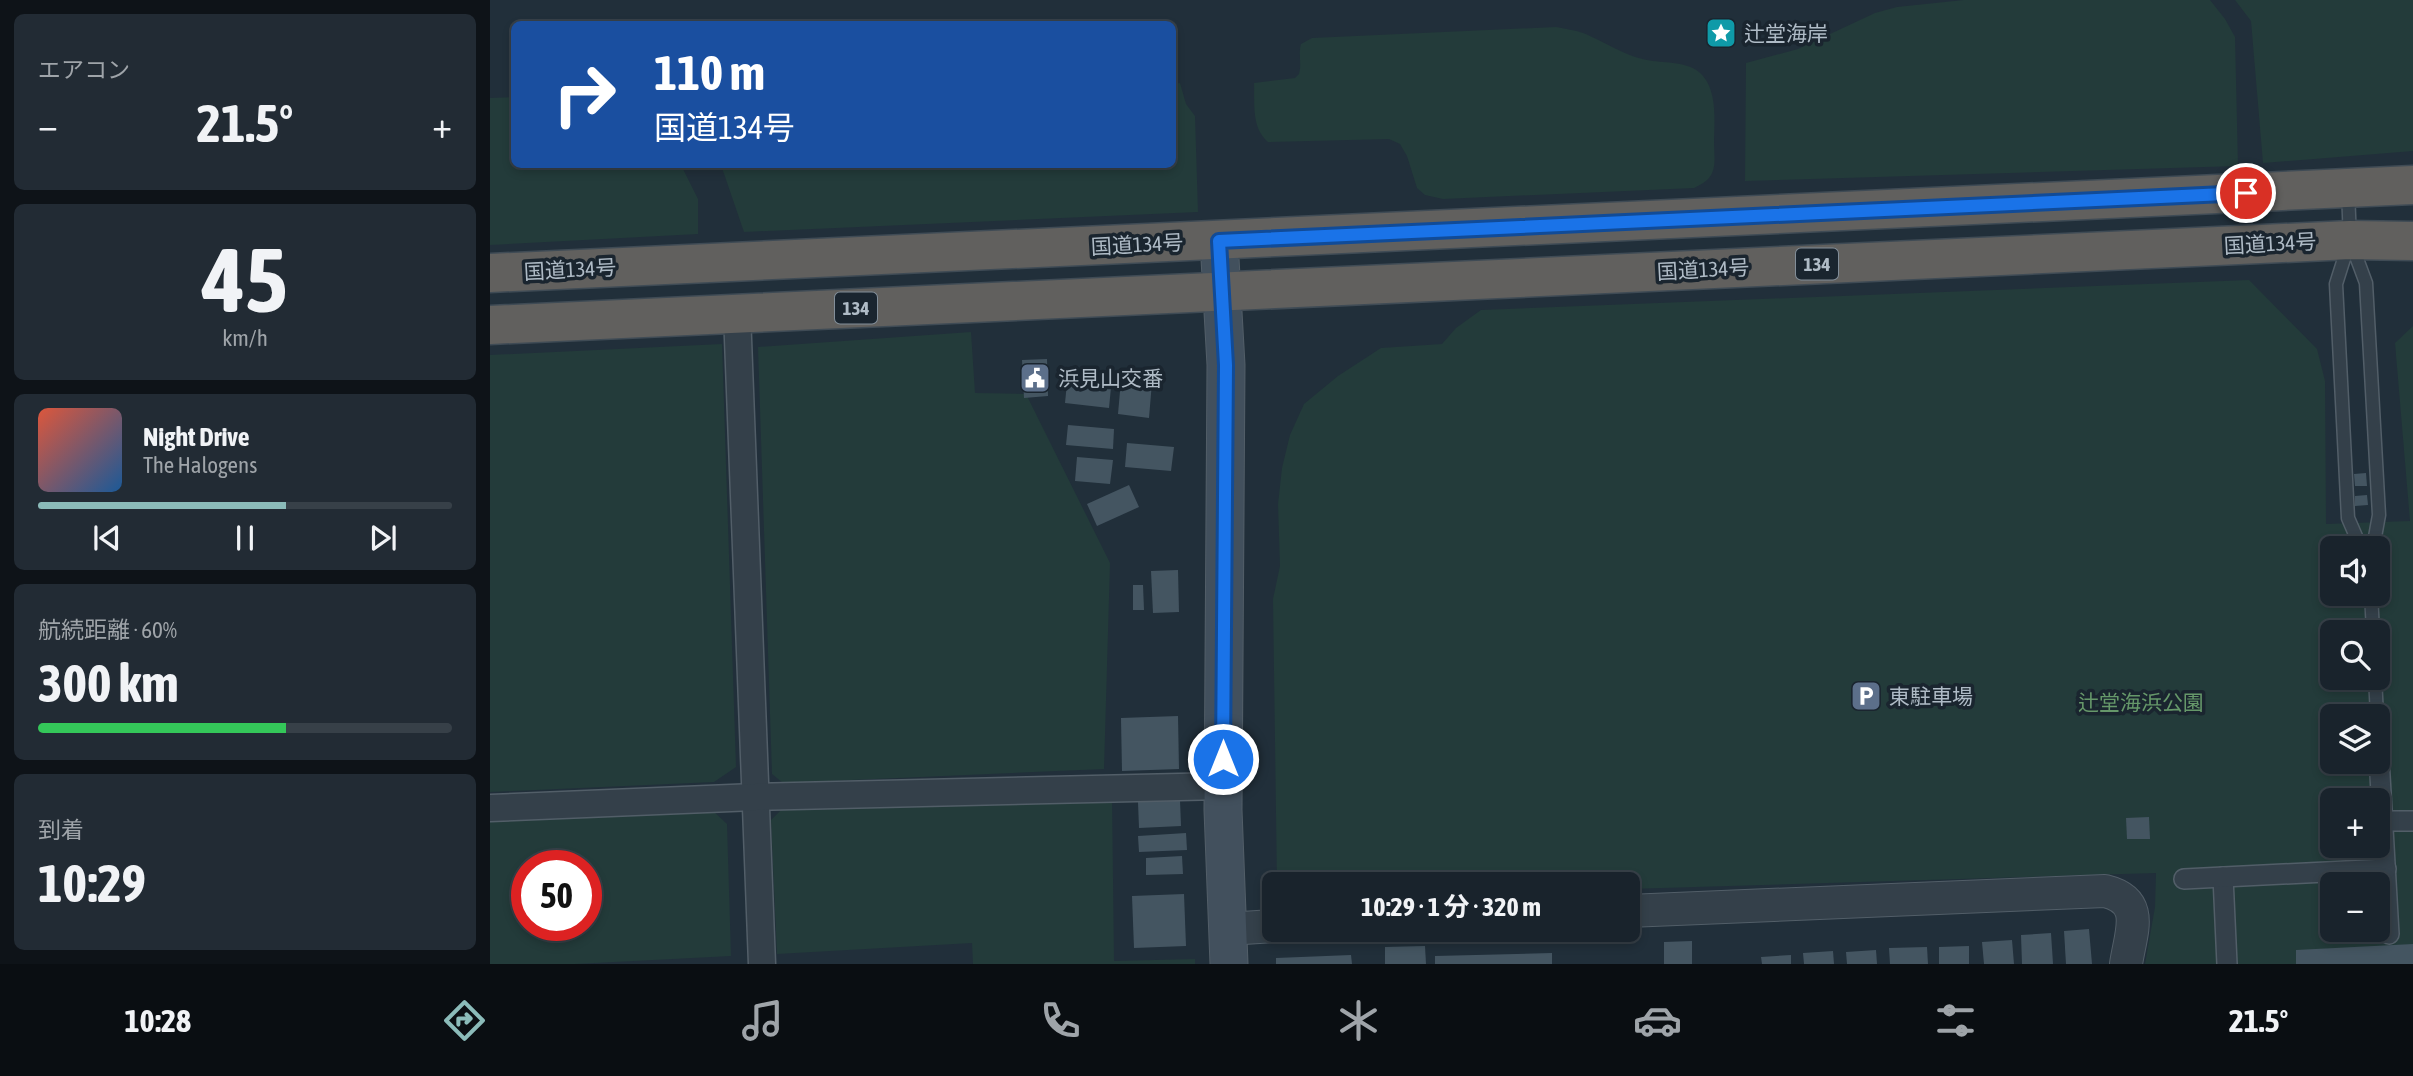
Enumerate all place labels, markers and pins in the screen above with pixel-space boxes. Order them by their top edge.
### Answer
place icon: 辻堂海岸 [1704,16,1738,50]
place label: 辻堂海岸 [1744,21,1828,45]
pin [2216,163,2276,223]
public building icon: 浜見山交番 [1018,361,1052,395]
place label: 浜見山交番 [1058,366,1163,390]
parking icon: 東駐車場 [1849,679,1883,713]
place label: 東駐車場 [1889,684,1973,708]

